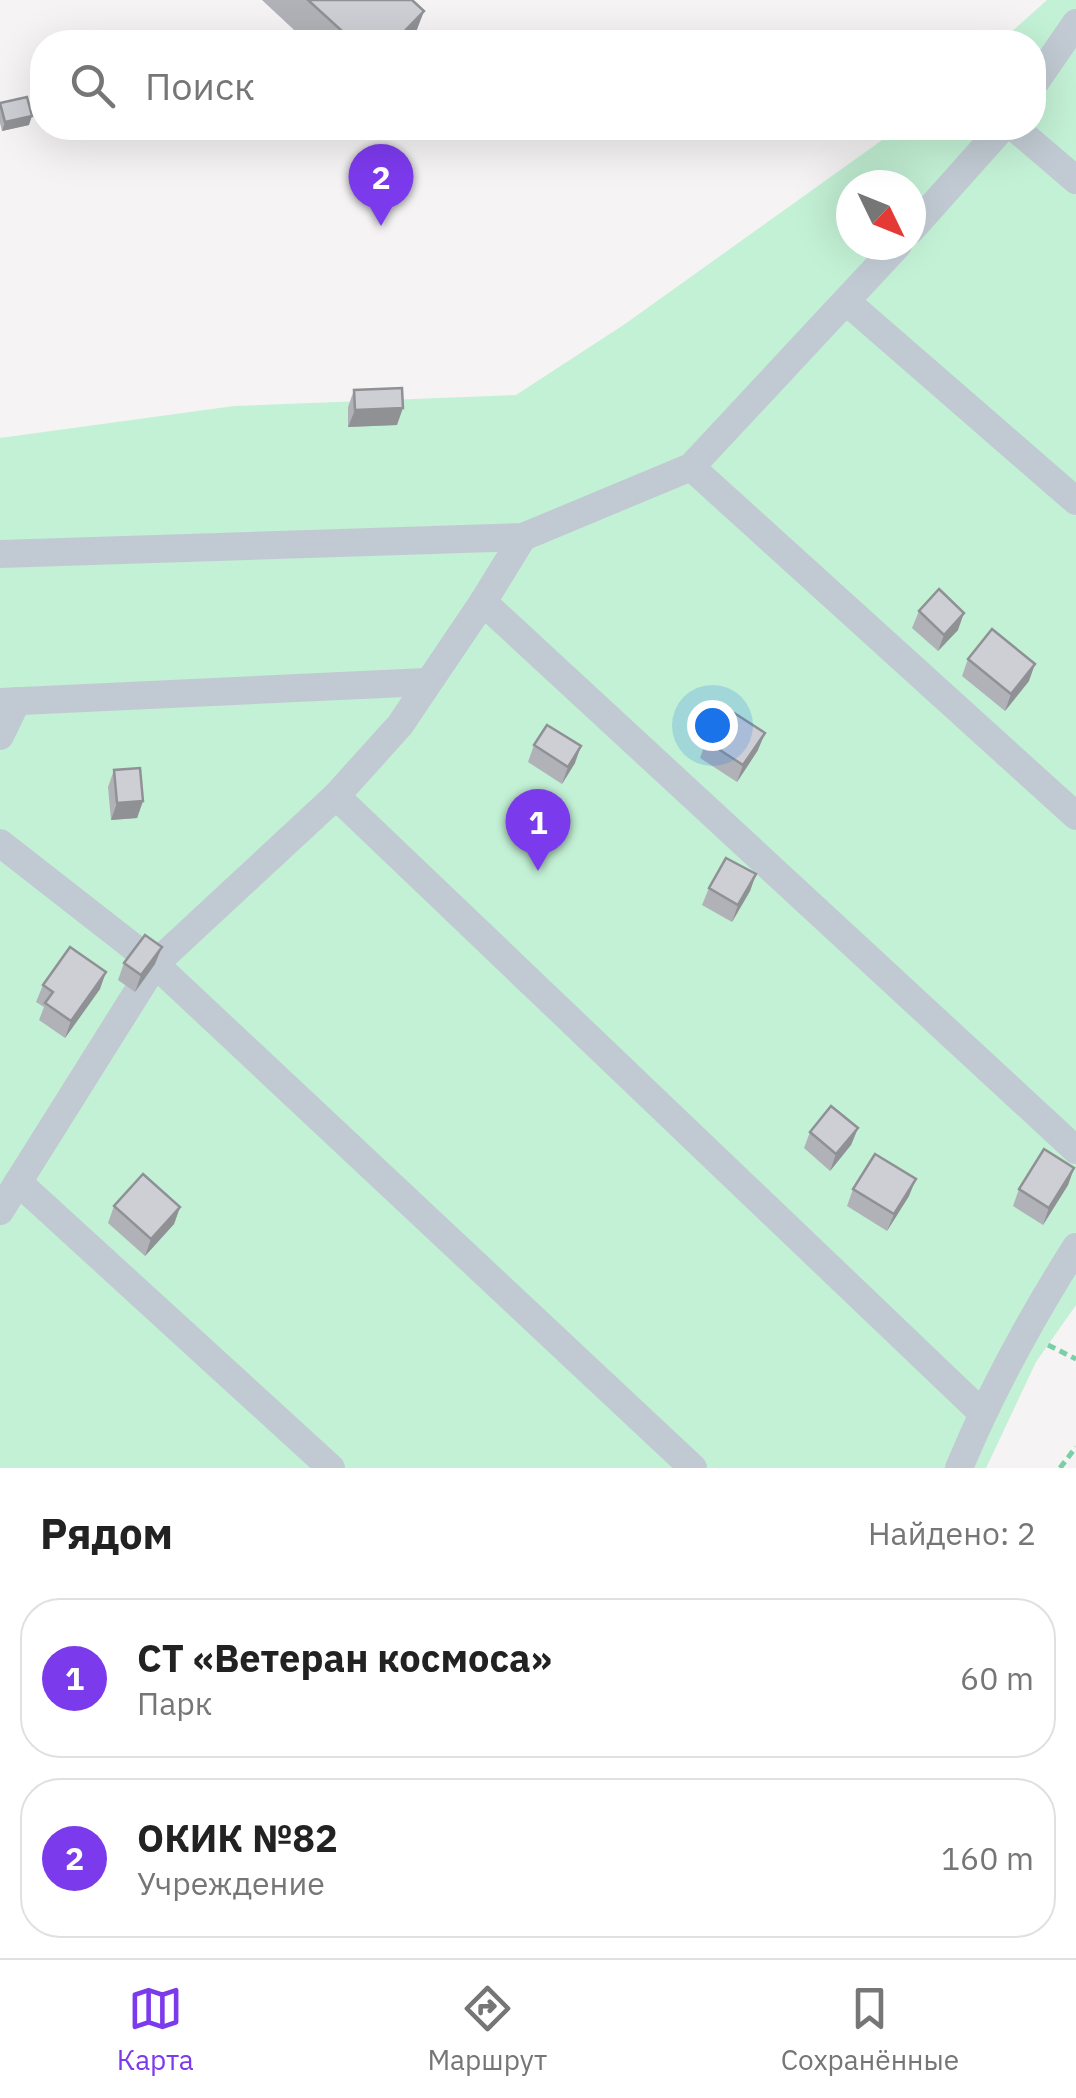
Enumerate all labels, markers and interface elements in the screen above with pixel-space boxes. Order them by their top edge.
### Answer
search box [30,30,1046,140]
icon: search [65,58,120,113]
text: Поиск [145,61,255,110]
pin: 2 [348,144,414,226]
north arrow [836,170,926,260]
your location [687,700,738,751]
pin: 1 [506,788,570,871]
text: Рядом [40,1506,173,1561]
text: Найдено: 2 [868,1512,1036,1554]
text: СТ «Ветеран космоса» [137,1633,552,1682]
text: 1 [65,1657,84,1699]
text: 60 m [960,1657,1034,1699]
text: Парк [137,1682,212,1724]
text: ОКИК №82 [137,1813,338,1862]
text: 2 [65,1837,84,1879]
text: 160 m [941,1837,1034,1879]
text: Учреждение [137,1862,325,1904]
tab: Карта [117,1981,194,2078]
tab: Маршрут [427,1981,547,2078]
tab: Сохранённые [781,1981,959,2078]

